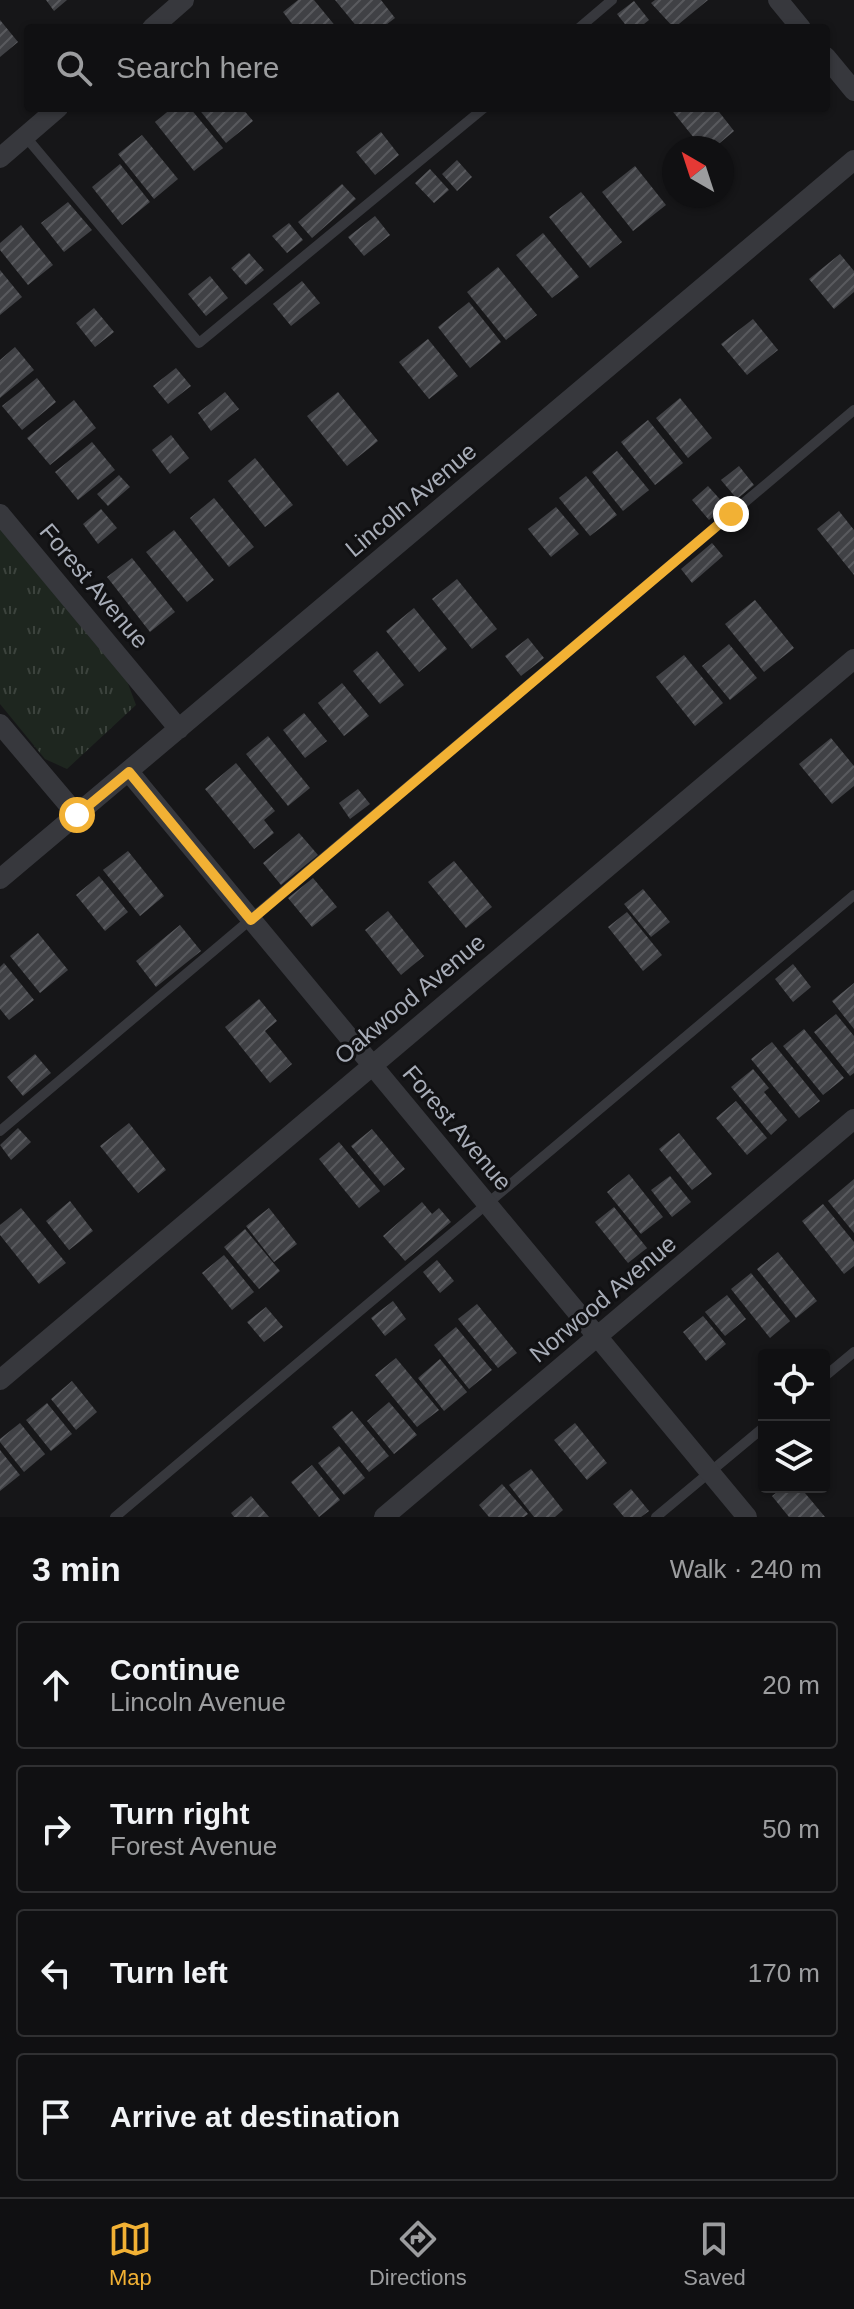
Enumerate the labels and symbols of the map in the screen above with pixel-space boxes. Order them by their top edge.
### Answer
north arrow [662,136,734,208]
street label: Lincoln Avenue [340,437,482,562]
route end [713,496,749,532]
street label: Forest Avenue [34,518,154,653]
route start [59,797,95,833]
street label: Oakwood Avenue [329,928,490,1069]
street label: Forest Avenue [397,1060,517,1195]
street label: Norwood Avenue [524,1230,681,1368]

